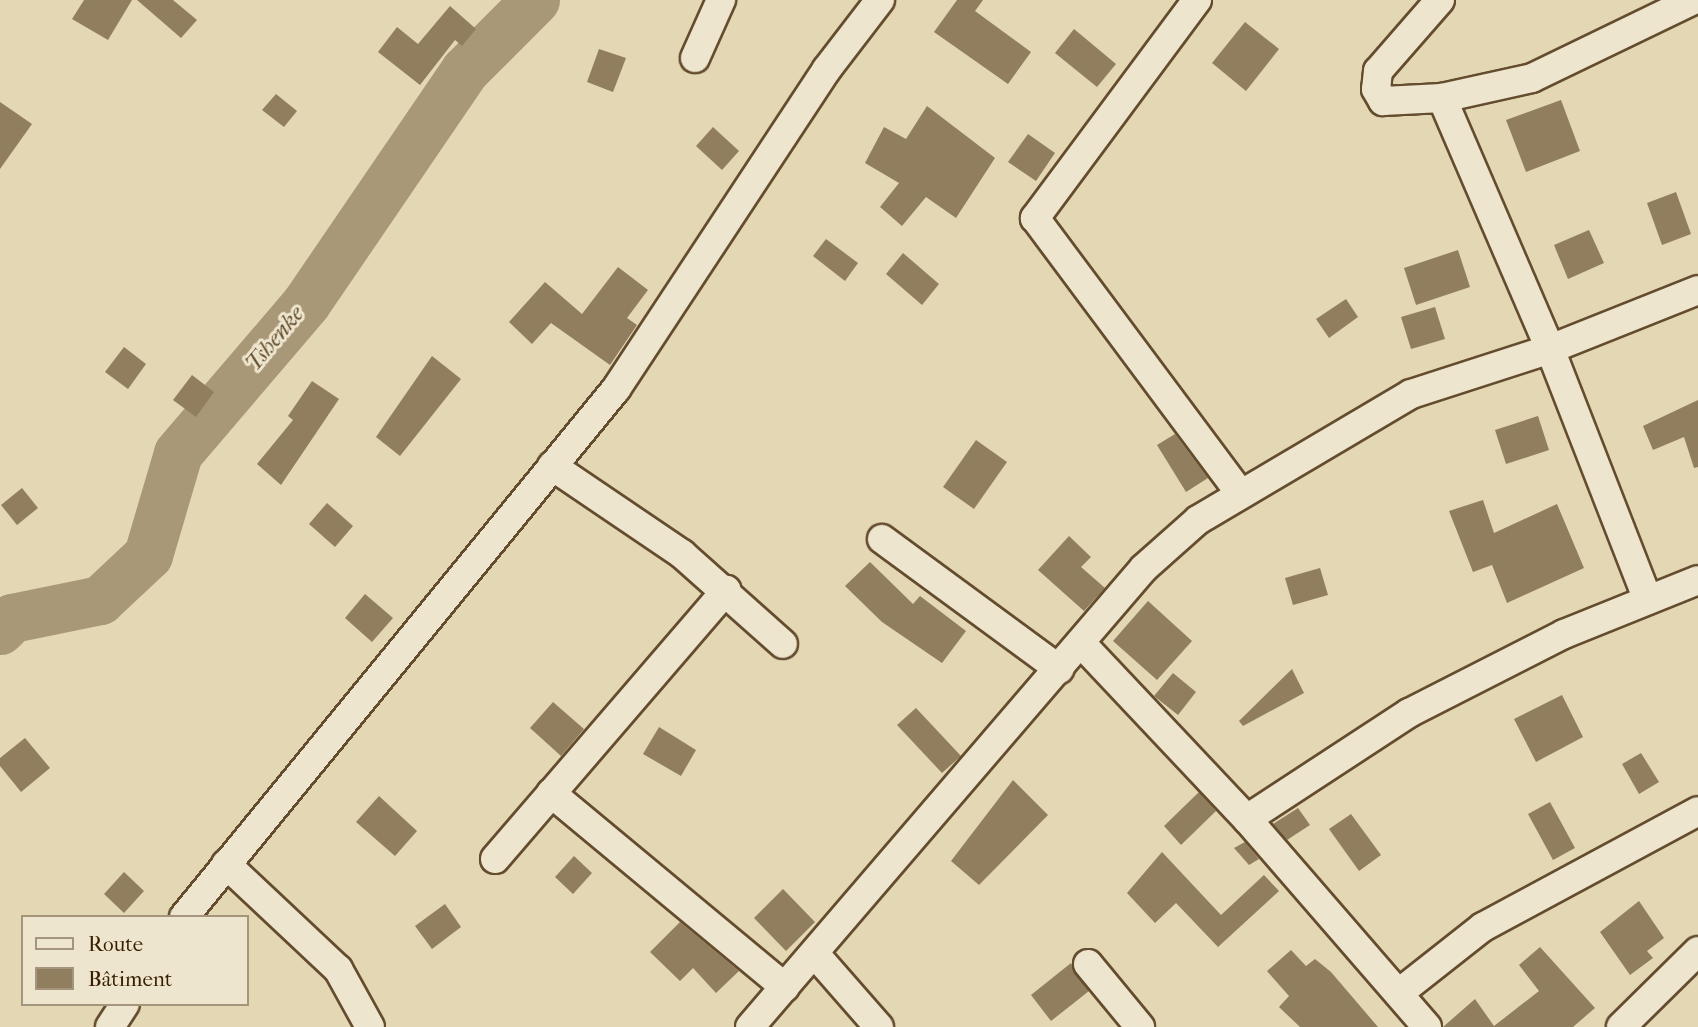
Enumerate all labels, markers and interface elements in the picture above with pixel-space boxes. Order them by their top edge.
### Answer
water label: Tshenke [240,301,310,377]
legend [21,915,248,1006]
text: Route [88,932,143,956]
text: Bâtiment [88,967,172,991]

